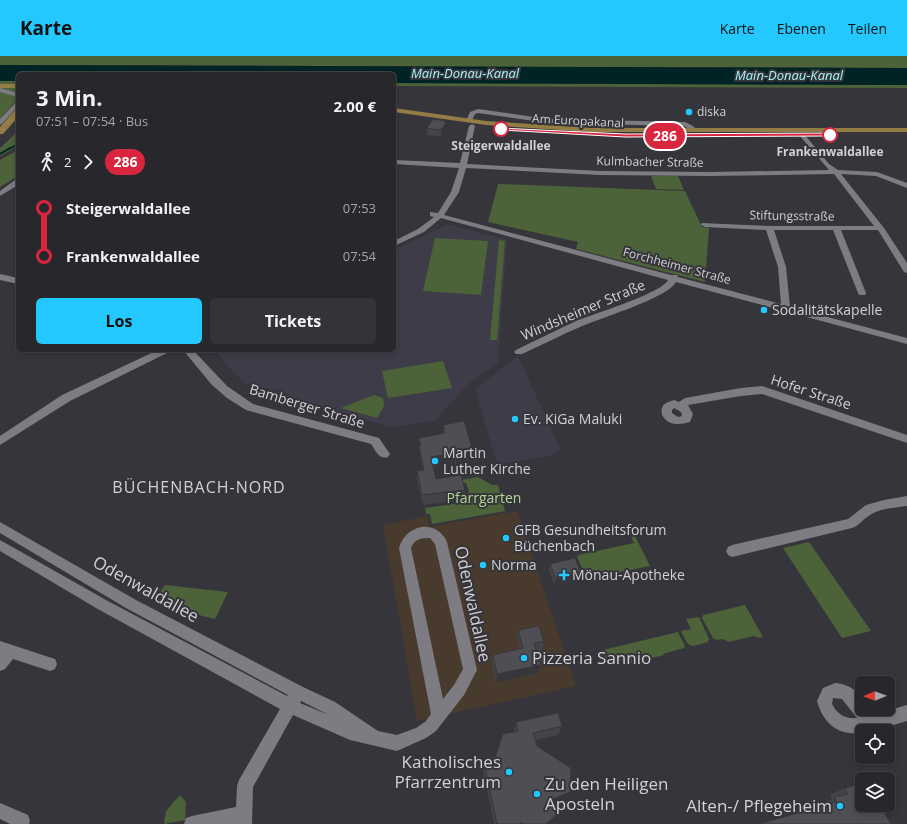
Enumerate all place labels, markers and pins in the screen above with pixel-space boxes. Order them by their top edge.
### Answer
place label: diska [697,103,726,120]
marker: diska [684,107,694,117]
marker: Steigerwaldallee [493,121,509,137]
marker: Frankenwaldallee [822,127,838,143]
place label: Steigerwaldallee [451,137,551,154]
place label: Frankenwaldallee [776,143,884,160]
place label: Sodalitätskapelle [772,300,883,319]
marker: Sodalitätskapelle [759,305,769,315]
place label: Ev. KiGa Maluki [523,409,622,428]
marker: Ev. KiGa Maluki [510,414,520,424]
place label: Martin Luther Kirche [443,443,531,478]
marker: Martin Luther Kirche [430,456,440,466]
place label: GFB Gesundheitsforum Büchenbach [514,520,667,555]
marker: GFB Gesundheitsforum Büchenbach [501,533,511,543]
place label: Norma [491,555,536,574]
marker: Norma [478,560,488,570]
place label: Mönau-Apotheke [572,565,685,584]
marker: Mönau-Apotheke [559,570,569,580]
place label: Pizzeria Sannio [532,646,651,669]
marker: Pizzeria Sannio [519,653,529,663]
place label: Katholisches Pfarrzentrum [395,750,501,793]
marker: Katholisches Pfarrzentrum [504,767,514,777]
place label: Zu den Heiligen Aposteln [545,772,669,815]
marker: Zu den Heiligen Aposteln [532,789,542,799]
place label: Alten-/ Pflegeheim [686,794,832,817]
marker: Alten-/ Pflegeheim [835,801,845,811]

